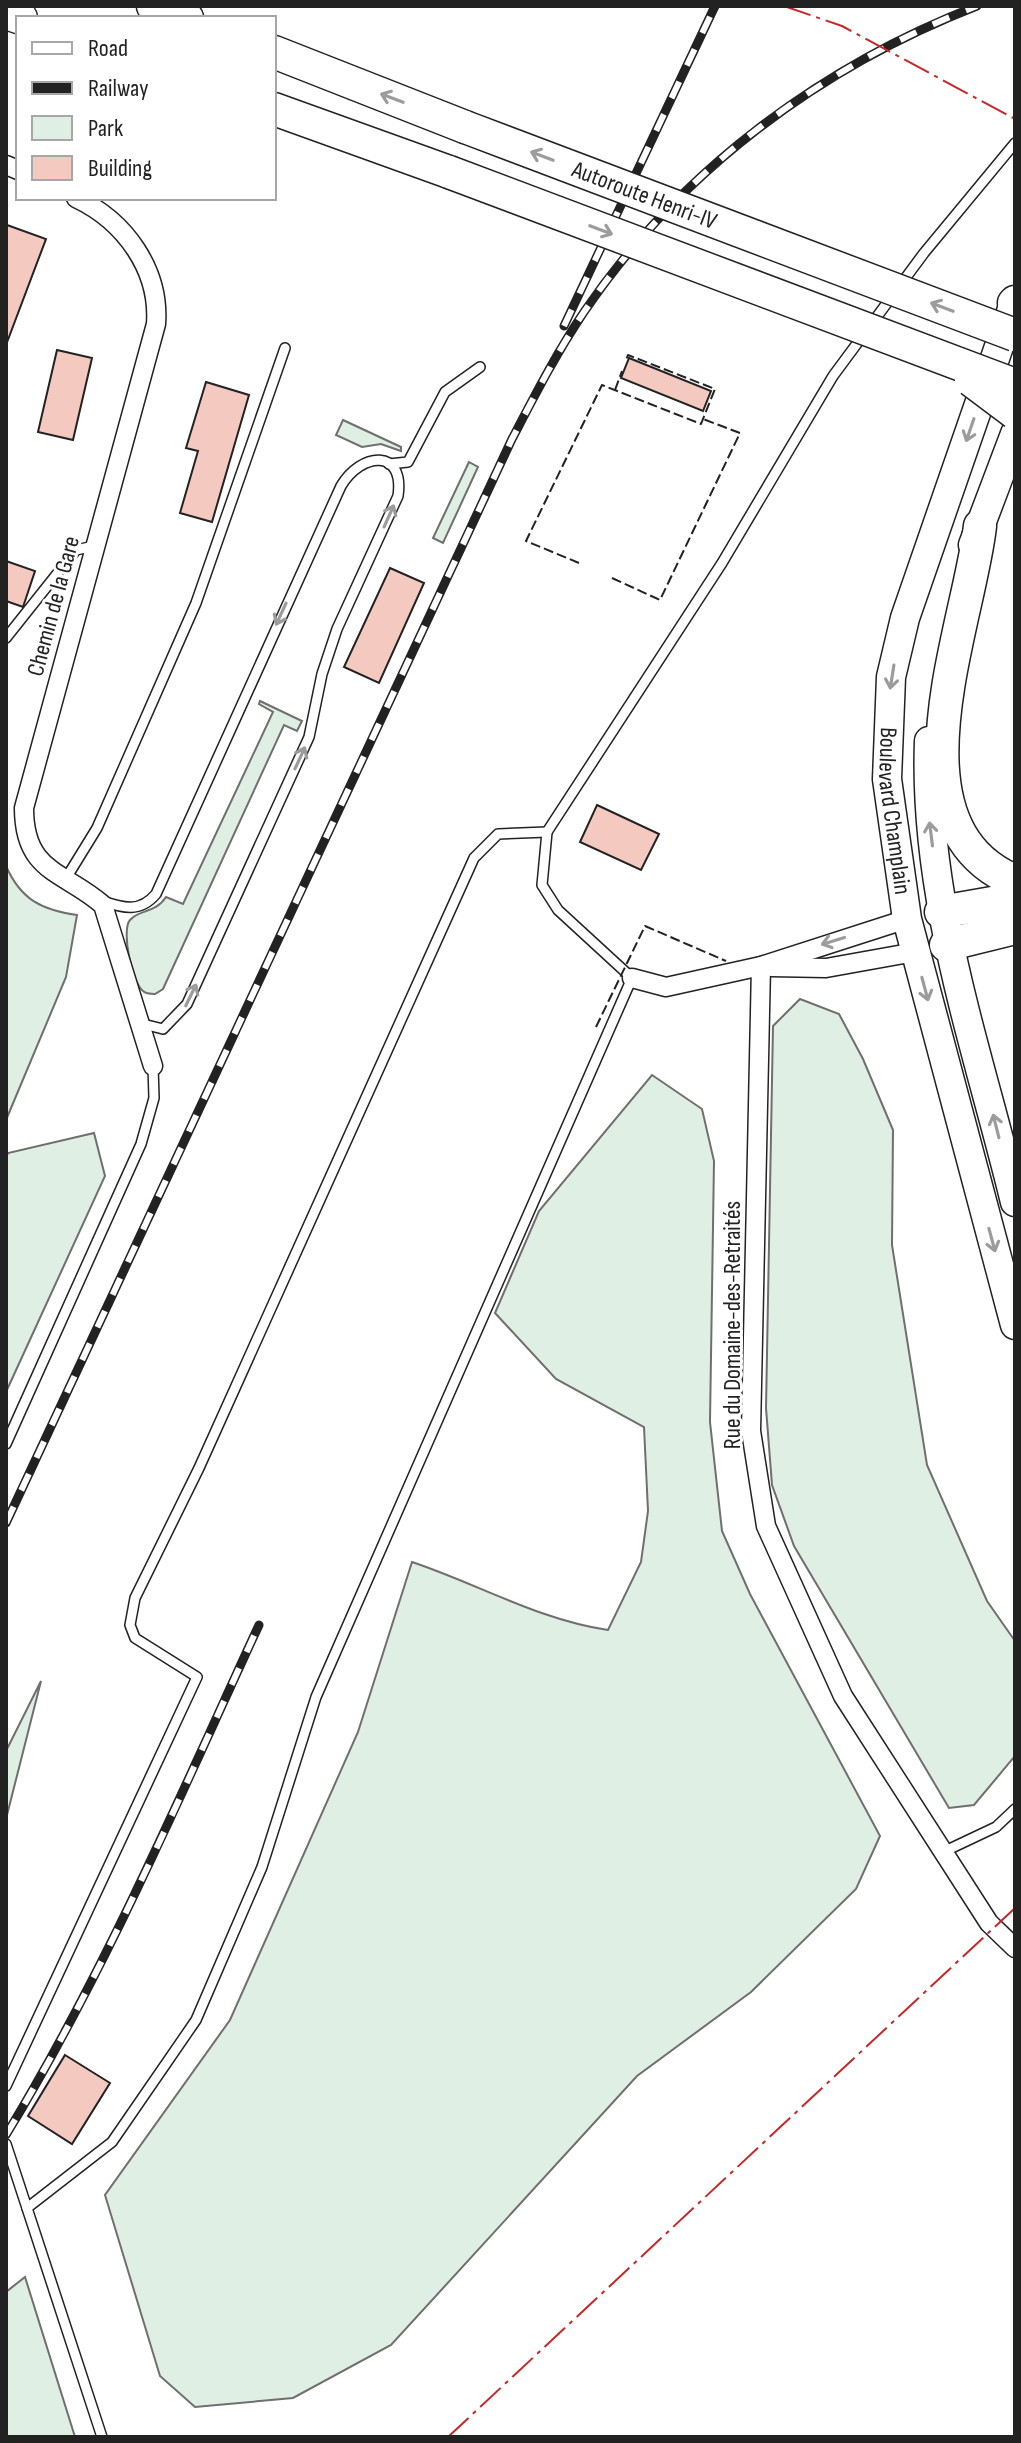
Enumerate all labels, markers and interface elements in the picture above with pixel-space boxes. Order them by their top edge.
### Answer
legend [16,16,276,200]
text: Road [88,34,128,63]
text: Railway [88,74,148,103]
one-way arrow [380,90,405,105]
text: Park [88,114,123,143]
one-way arrow [530,148,555,162]
text: Building [88,154,152,183]
street label: Autoroute Henri-IV [567,154,721,236]
one-way arrow [588,224,612,238]
one-way arrow [930,299,955,313]
one-way arrow [962,417,976,441]
one-way arrow [383,504,398,529]
street label: Chemin de la Gare [21,533,86,679]
one-way arrow [273,602,288,626]
one-way arrow [884,664,899,689]
street label: Boulevard Champlain [872,727,917,896]
one-way arrow [293,747,308,771]
one-way arrow [923,822,938,847]
one-way arrow [821,934,847,949]
one-way arrow [919,976,934,1002]
one-way arrow [184,983,199,1007]
one-way arrow [988,1113,1003,1139]
street label: Rue du Domaine-des-Retraités [718,1201,747,1449]
one-way arrow [986,1227,1001,1253]

